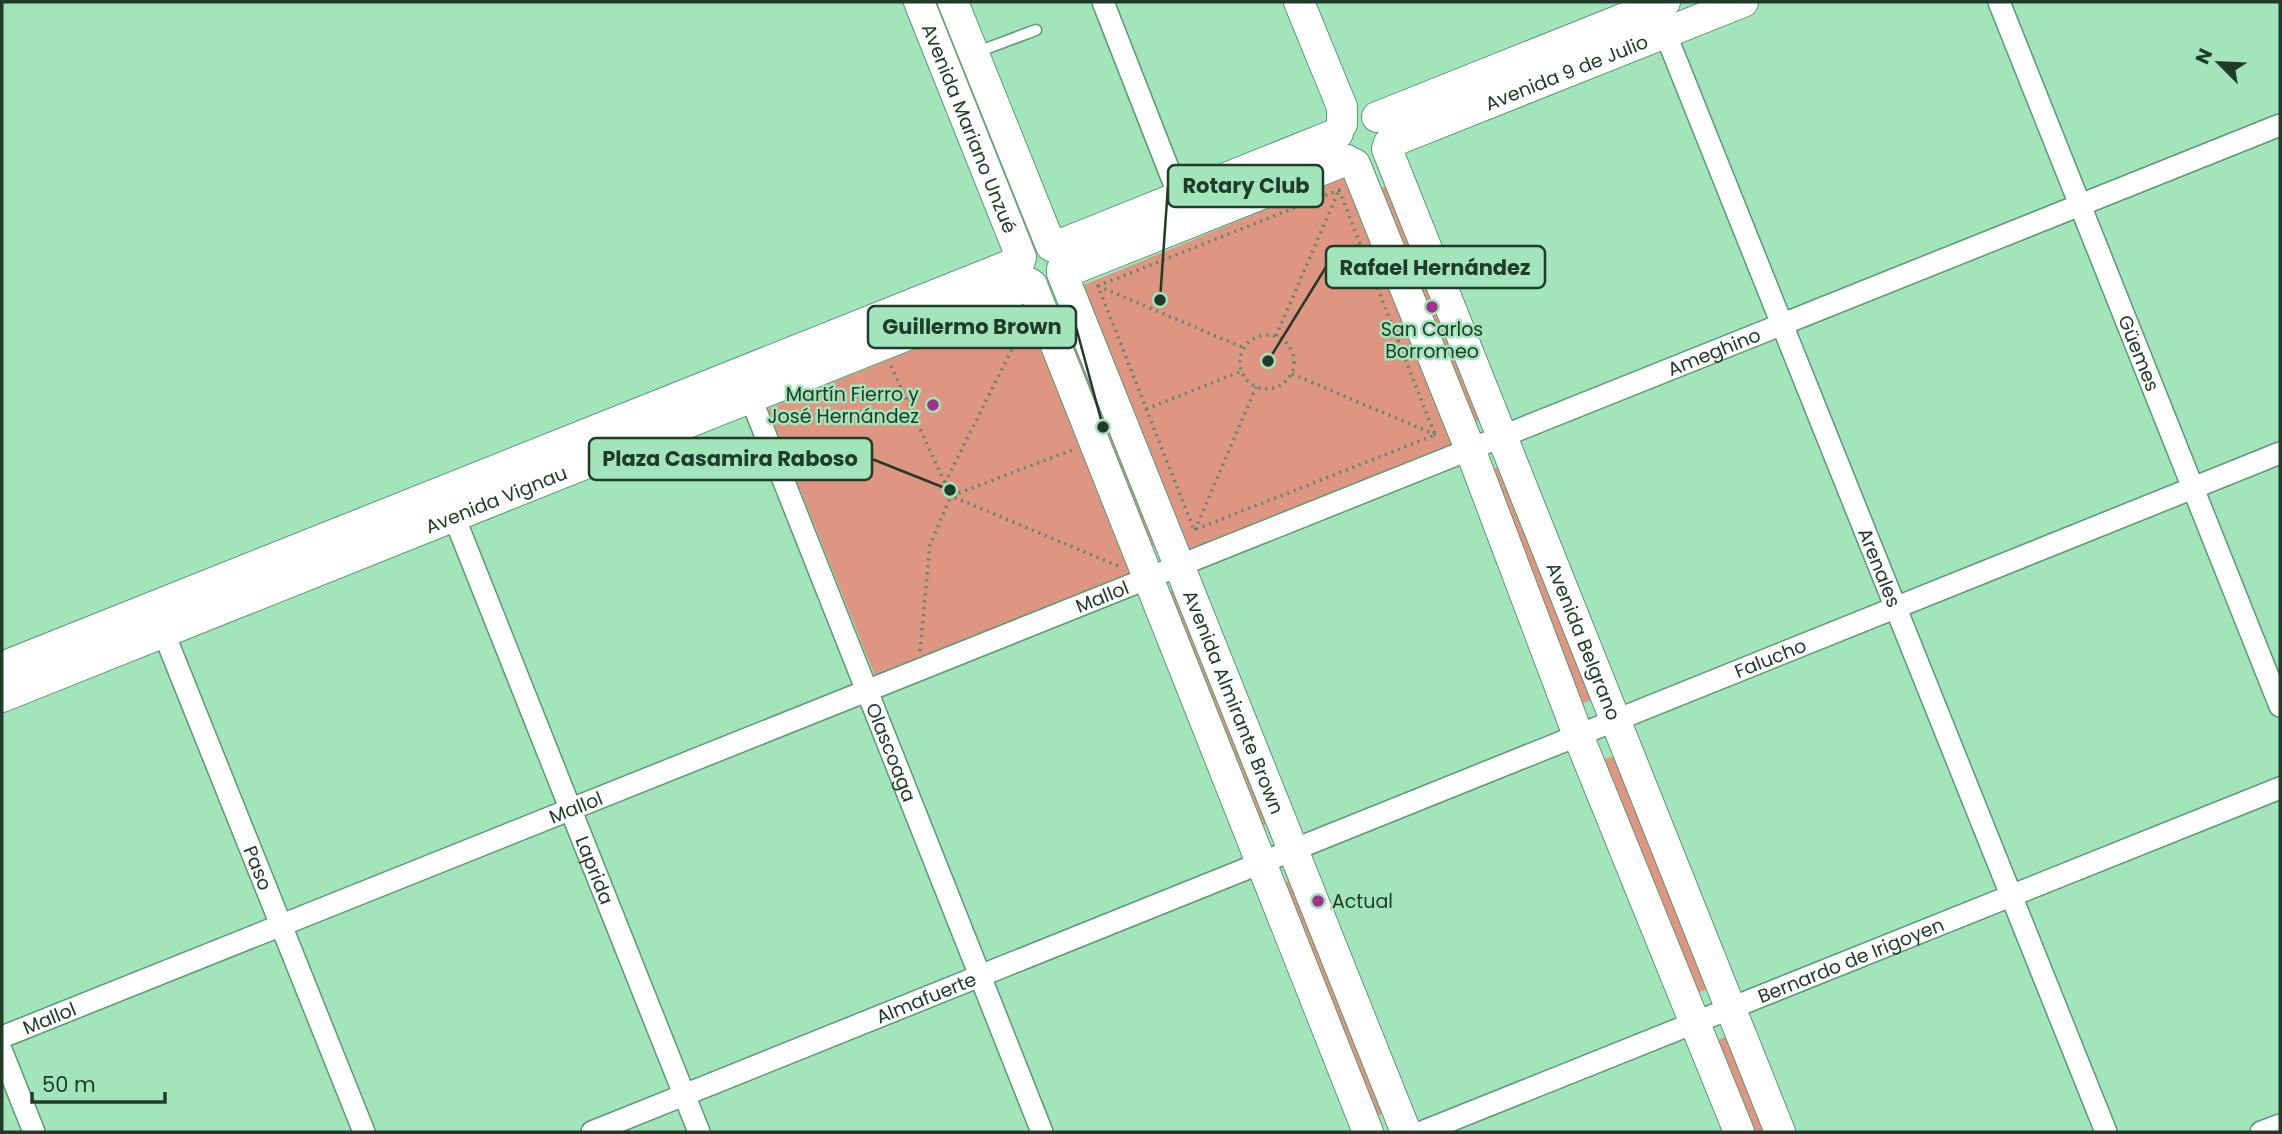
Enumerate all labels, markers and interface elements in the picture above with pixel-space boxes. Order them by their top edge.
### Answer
street label: Avenida Mariano Unzué [915,19,1024,237]
street label: Avenida 9 de Julio [1481,28,1652,117]
north arrow [2184,28,2254,98]
text: N [2189,44,2219,68]
callout: Rotary Club [1168,165,1323,207]
text: Rotary Club [1182,171,1310,200]
callout: Rafael Hernández [1326,246,1545,288]
text: Rafael Hernández [1340,253,1530,282]
marker: San Carlos Borromeo [1424,299,1440,315]
callout: Guillermo Brown [868,306,1076,348]
street label: Güemes [2112,311,2167,395]
text: Guillermo Brown [882,312,1062,341]
place label: San Carlos Borromeo [1381,316,1483,365]
street label: Ameghino [1663,321,1765,382]
place label: Martín Fierro y José Hernández [768,381,919,430]
marker: Martín Fierro y José Hernández [925,397,941,413]
callout: Plaza Casamira Raboso [589,438,872,480]
text: Plaza Casamira Raboso [602,444,858,473]
street label: Avenida Vignau [421,459,571,540]
street label: Arenales [1852,524,1908,611]
street label: Avenida Belgrano [1540,558,1628,724]
street label: Mallol [1071,574,1133,619]
street label: Avenida Almirante Brown [1177,586,1291,818]
street label: Falucho [1730,631,1810,685]
street label: Olascoaga [859,699,923,806]
street label: Mallol [545,784,606,830]
street label: Laprida [569,832,620,908]
street label: Paso [237,842,279,894]
place label: Actual [1332,888,1393,915]
marker: Actual [1310,893,1326,909]
street label: Bernardo de Irigoyen [1754,911,1948,1010]
street label: Almafuerte [872,965,980,1030]
street label: Mallol [19,995,80,1041]
scale bar [32,1060,164,1104]
text: 50 m [42,1070,96,1099]

